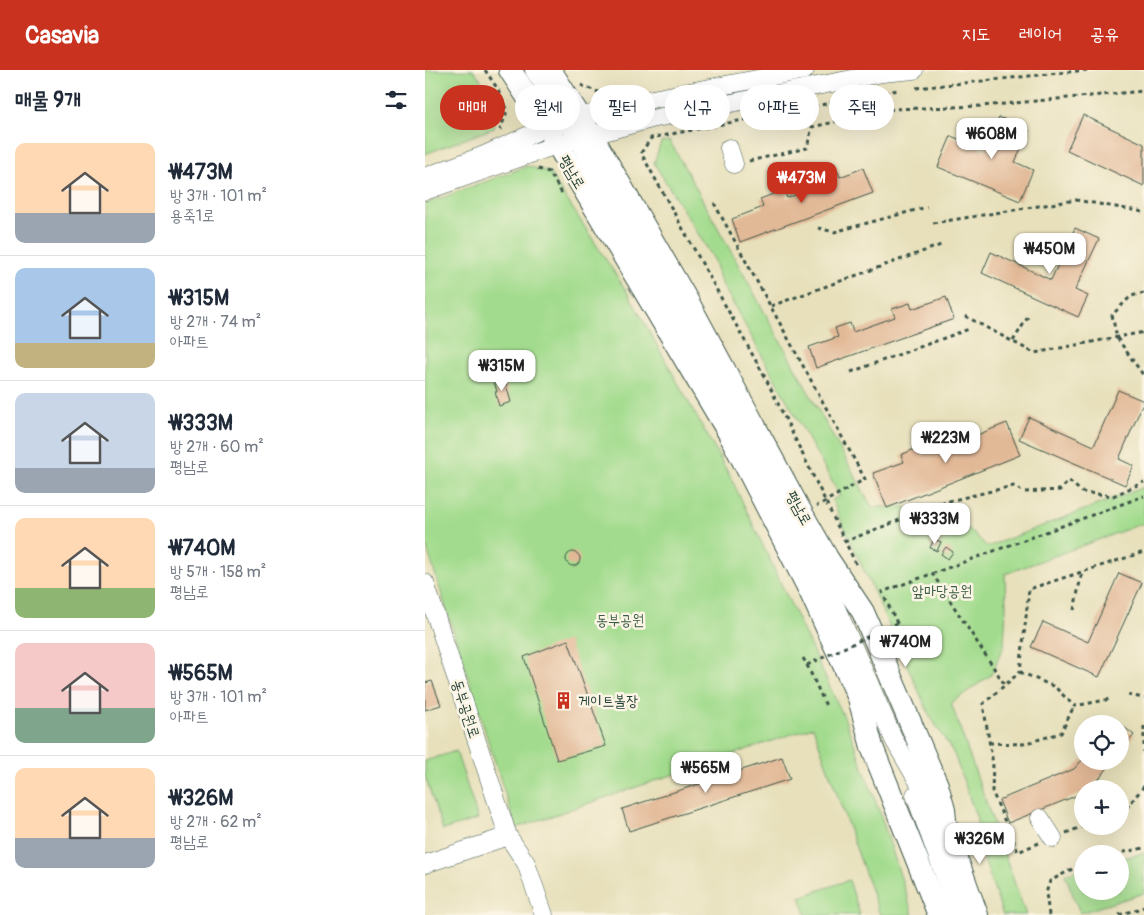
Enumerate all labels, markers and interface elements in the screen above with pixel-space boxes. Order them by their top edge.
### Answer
text: Casavia [25,21,99,50]
text: 지도 [962,23,991,46]
text: 레이어 [1019,23,1062,46]
text: 공유 [1090,23,1119,46]
chip: 매매 [440,85,505,130]
chip: 월세 [515,85,580,130]
chip: 필터 [590,85,655,130]
chip: 신규 [665,85,730,130]
chip: 아파트 [740,85,819,130]
chip: 주택 [829,85,894,130]
icon: filters [382,86,410,114]
text: 매물 9개 [15,87,81,114]
pin: ₩608M [957,118,1027,160]
text: ₩608M [967,124,1017,144]
street label: 평남로 [554,152,589,193]
text: ₩473M [170,159,233,186]
pin: ₩473M [767,162,837,204]
icon: home [55,163,115,223]
text: ₩473M [778,168,826,188]
text: 방 3개 · 101 m² [170,186,267,206]
text: 용죽1로 [170,206,215,226]
pin: ₩450M [1015,232,1085,275]
text: ₩450M [1025,239,1075,259]
text: ₩315M [170,285,229,312]
icon: home [55,288,115,348]
text: 방 2개 · 74 m² [170,312,261,332]
text: 아파트 [170,332,209,352]
pin: ₩315M [467,350,537,392]
text: ₩315M [480,356,524,376]
text: ₩333M [170,410,233,437]
icon: home [55,413,115,473]
pin: ₩223M [911,422,981,464]
text: ₩223M [922,428,970,448]
text: 방 2개 · 60 m² [170,437,264,457]
text: 평남로 [170,457,209,477]
street label: 평남로 [781,488,816,529]
pin: ₩333M [900,502,970,545]
text: ₩333M [911,509,959,529]
text: ₩740M [170,535,235,562]
icon: home [55,538,115,598]
text: 방 5개 · 158 m² [170,562,266,582]
text: 평남로 [170,582,209,602]
park label: 앞마당공원 [912,582,972,601]
park label: 동부공원 [596,611,644,630]
pin: ₩740M [871,626,941,668]
text: ₩740M [881,632,931,652]
text: ₩565M [170,660,233,687]
icon: home [55,663,115,723]
street label: 동부공원로 [447,678,484,741]
text: 방 3개 · 101 m² [170,687,267,707]
building icon: 게이트볼장 [554,691,574,711]
place label: 게이트볼장 [578,692,638,711]
text: 아파트 [170,707,209,727]
map controls [1074,715,1129,900]
button: locate [1074,715,1129,770]
pin: ₩565M [671,752,741,794]
text: ₩565M [682,758,730,778]
button: + [1074,780,1129,835]
text: ₩326M [170,785,233,812]
icon: home [55,788,115,848]
text: 방 2개 · 62 m² [170,812,262,832]
pin: ₩326M [945,822,1015,865]
text: ₩326M [956,829,1004,849]
text: 평남로 [170,832,209,852]
button: − [1074,845,1129,900]

